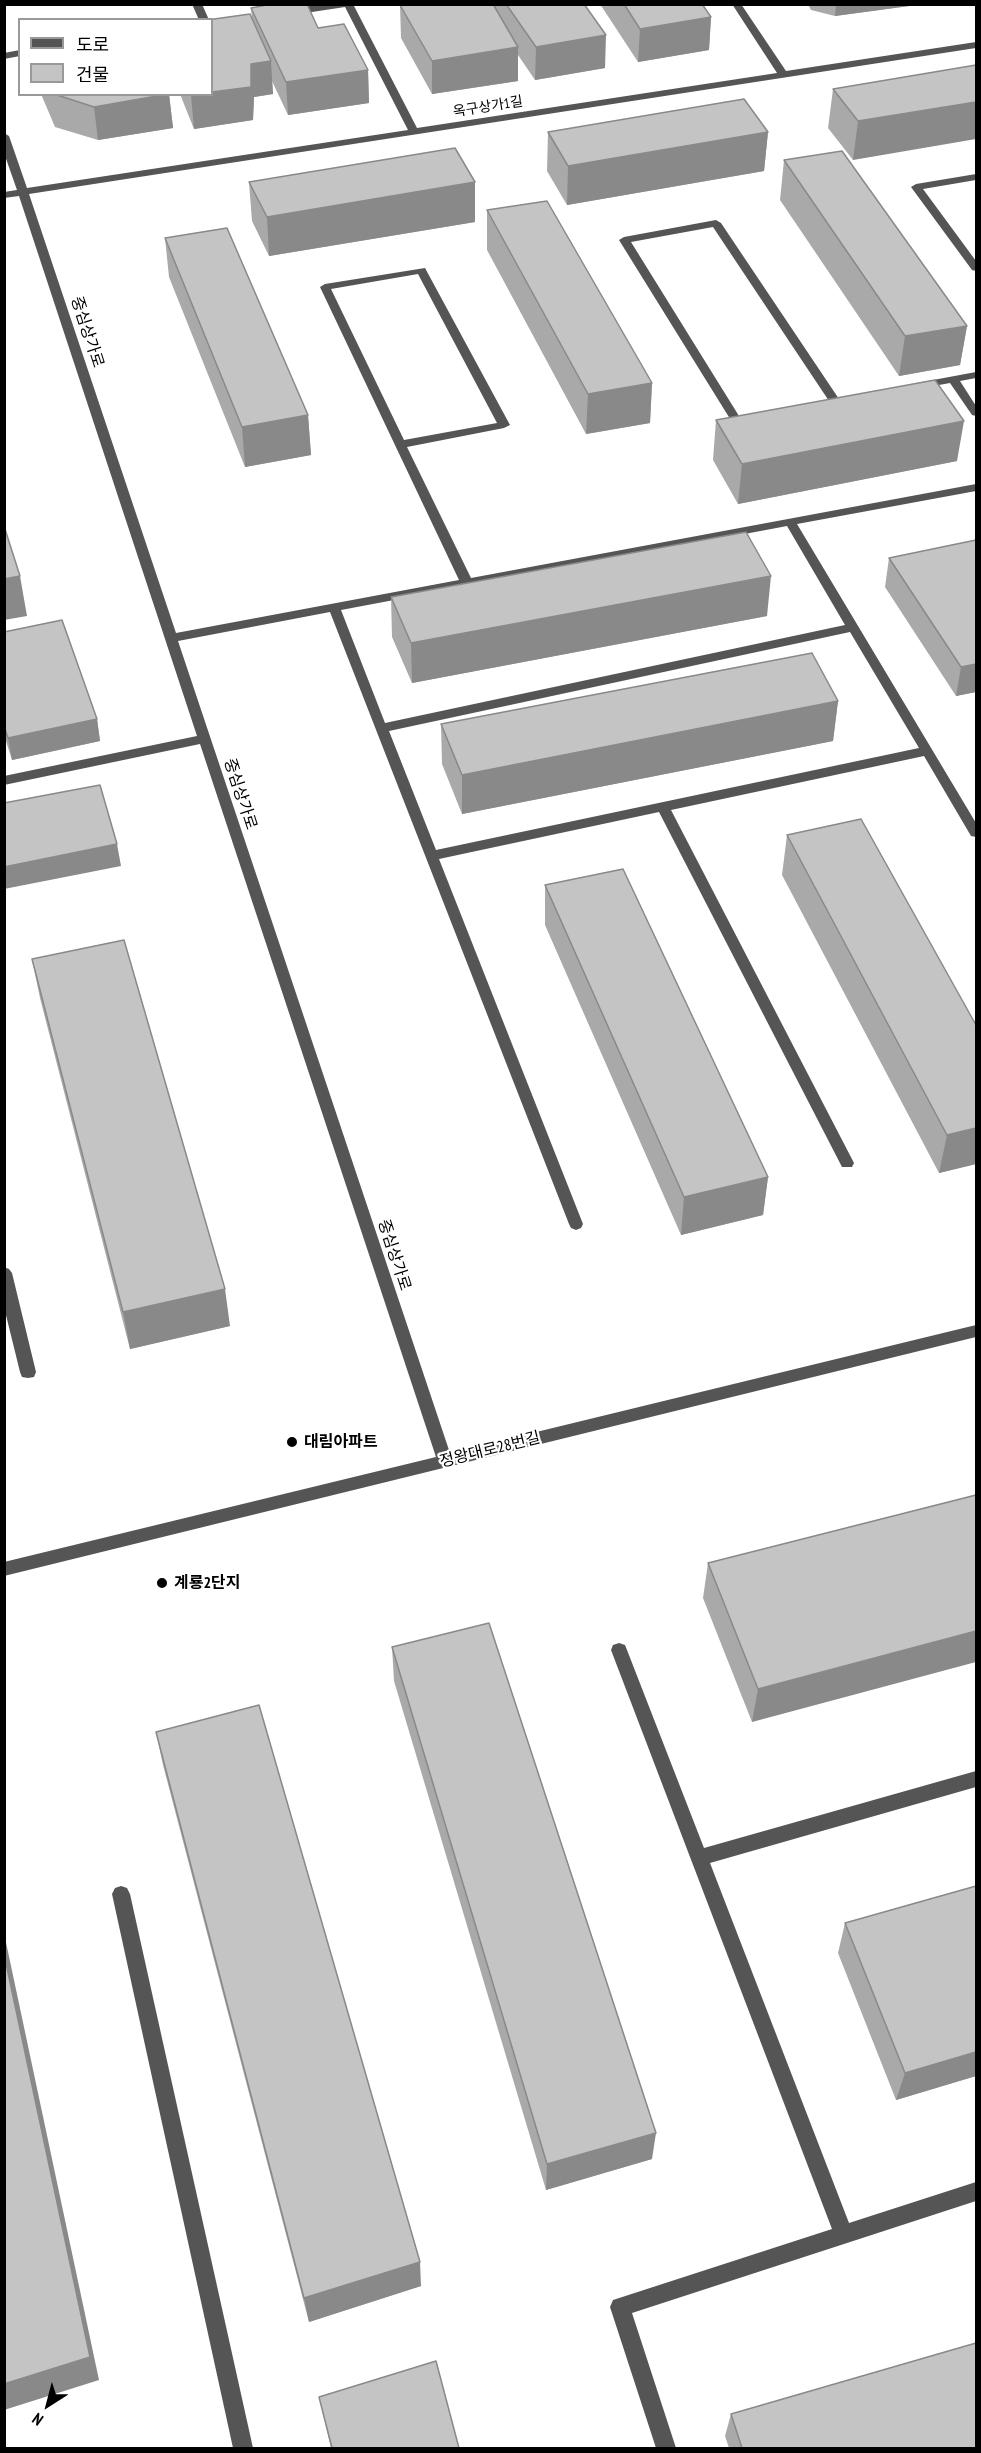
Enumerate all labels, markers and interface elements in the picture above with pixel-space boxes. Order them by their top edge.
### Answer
legend [18,18,213,96]
text: 도로 [76,33,109,56]
text: 건물 [76,63,109,86]
street label: 옥구상가1길 [452,93,524,121]
street label: 중심상가로 [66,294,108,370]
street label: 중심상가로 [219,756,261,832]
street label: 중심상가로 [373,1217,415,1293]
street label: 정왕대로28번길 [438,1428,542,1472]
place label: 대림아파트 [304,1432,378,1452]
marker: 대림아파트 [285,1435,299,1449]
place label: 계룡2단지 [174,1573,241,1593]
marker: 계룡2단지 [155,1576,169,1590]
north arrow [18,2375,78,2435]
text: N [28,2409,47,2430]

